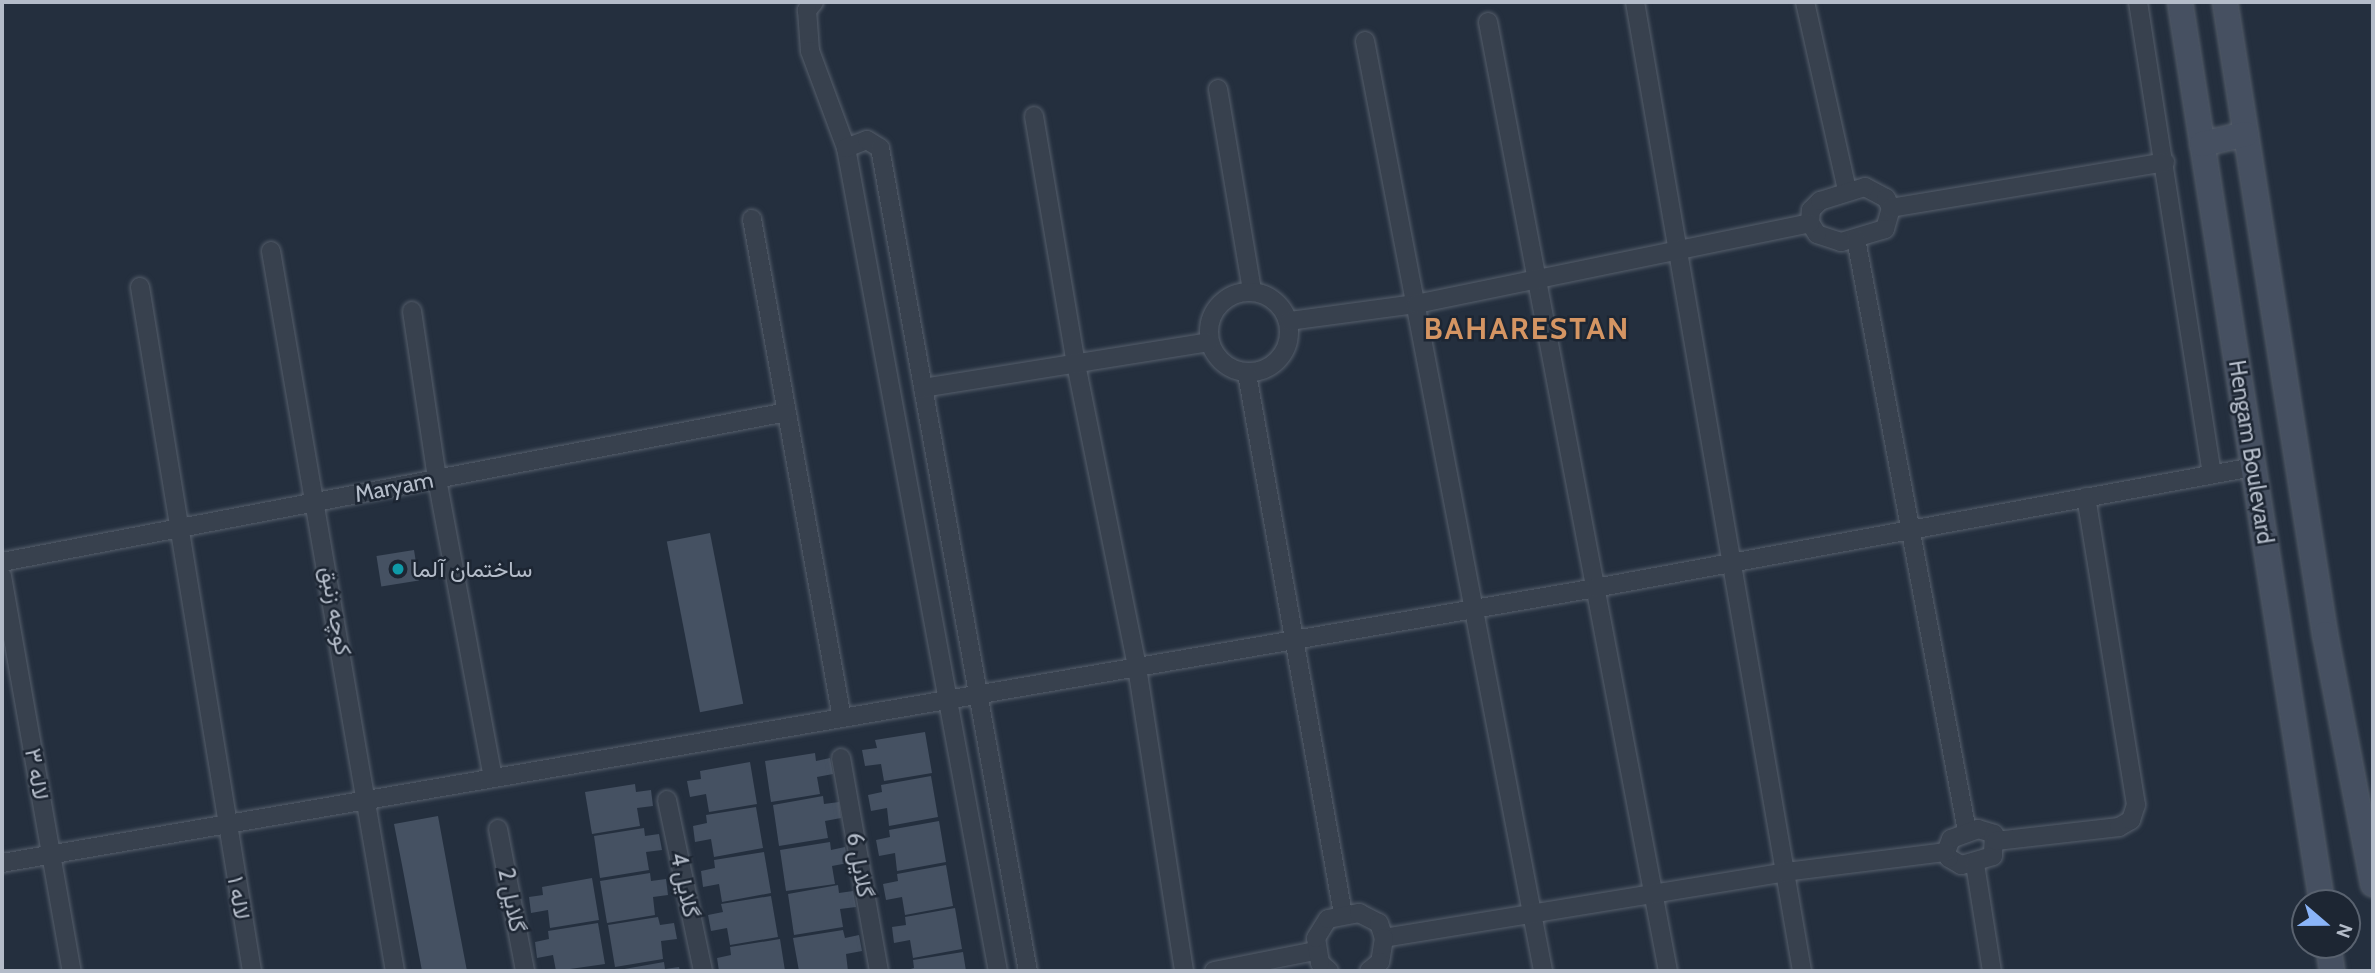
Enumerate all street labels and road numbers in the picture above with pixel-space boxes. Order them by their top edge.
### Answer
street label: Hengam Boulevard [2223,358,2279,546]
street label: Maryam [352,466,436,508]
street label: کوچه زنبق [315,564,357,658]
street label: لاله ۳ [19,746,55,802]
street label: گلایل 6 [841,830,879,900]
street label: گلایل 4 [665,850,705,920]
street label: گلایل 2 [492,866,532,934]
street label: لاله ۱ [222,874,256,922]

